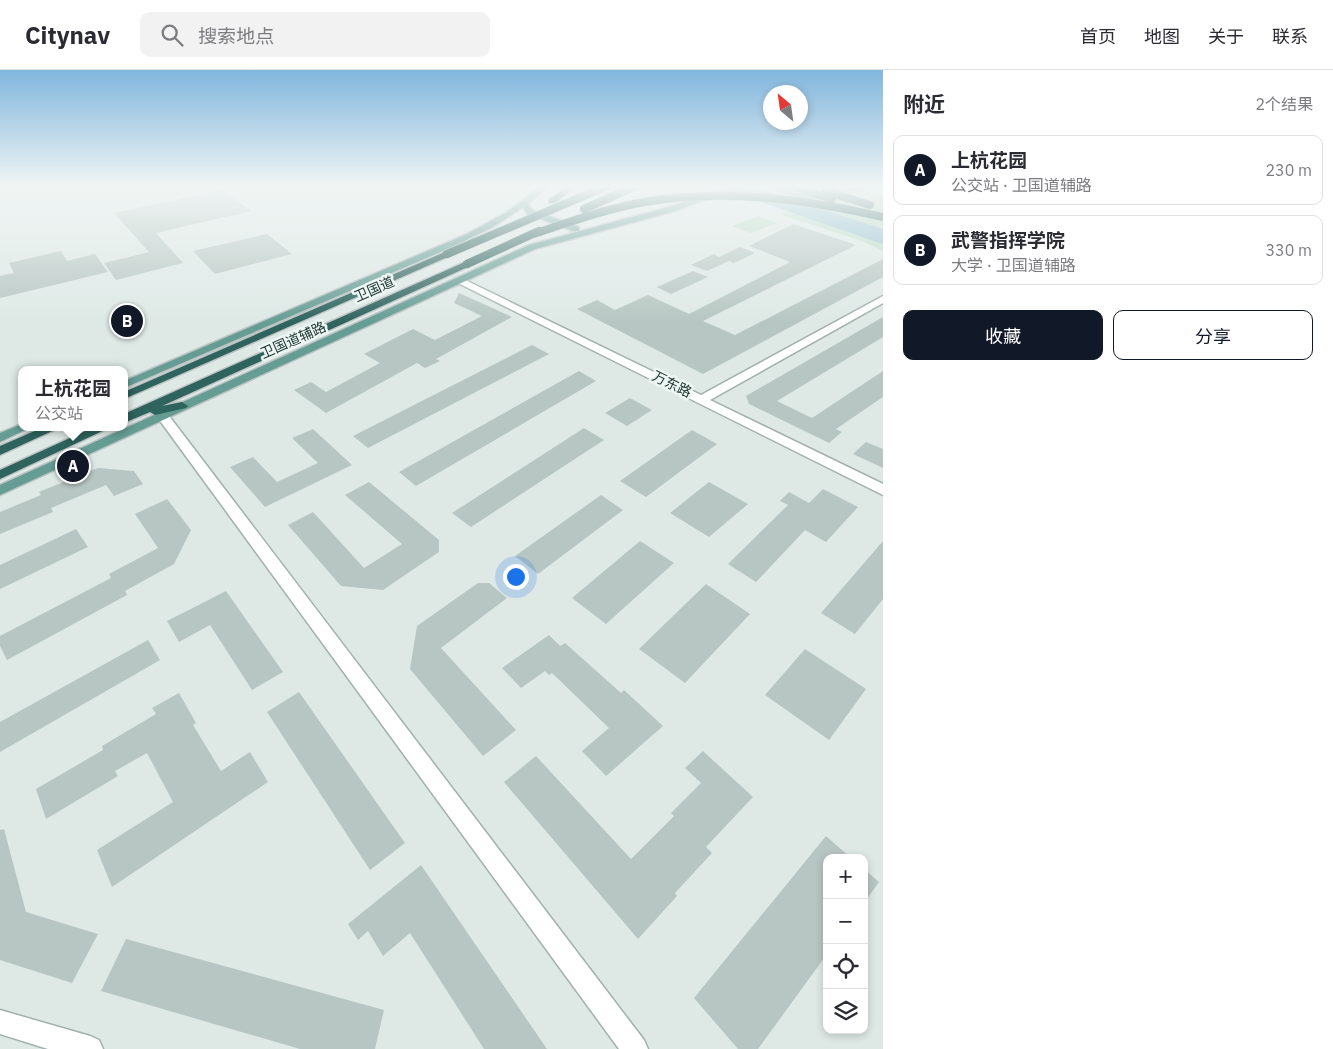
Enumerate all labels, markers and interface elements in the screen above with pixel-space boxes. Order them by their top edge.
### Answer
search box [140,12,490,57]
text: Citynav [25,19,110,51]
icon: search [158,21,186,49]
text: 搜索地点 [198,24,274,48]
text: 首页 [1080,25,1116,48]
text: 地图 [1144,25,1180,48]
text: 关于 [1208,25,1244,48]
text: 联系 [1272,25,1308,48]
north arrow [763,85,808,130]
text: 附近 [903,90,945,118]
text: 2个结果 [1255,94,1313,114]
text: 上杭花园 [951,148,1027,172]
text: A [915,160,925,180]
text: 230 m [1265,160,1312,180]
text: 公交站 · 卫国道辅路 [951,175,1092,195]
text: 武警指挥学院 [951,228,1065,252]
text: B [915,240,925,260]
text: 330 m [1265,240,1312,260]
text: 大学 · 卫国道辅路 [951,255,1076,275]
street label: 卫国道 [351,272,397,306]
pin: B [111,302,143,340]
button: 收藏 [903,310,1103,360]
button: 分享 [1113,310,1313,360]
street label: 卫国道辅路 [257,318,329,362]
popup [18,366,128,431]
street label: 万东路 [649,367,695,401]
text: 上杭花园 [35,376,111,400]
text: 公交站 [35,403,83,423]
pin: A [57,447,89,485]
your location [503,564,529,590]
map controls [823,854,868,1034]
button: + [823,854,868,899]
button: − [823,899,868,944]
button: locate [823,944,868,989]
button: layers [823,989,868,1034]

